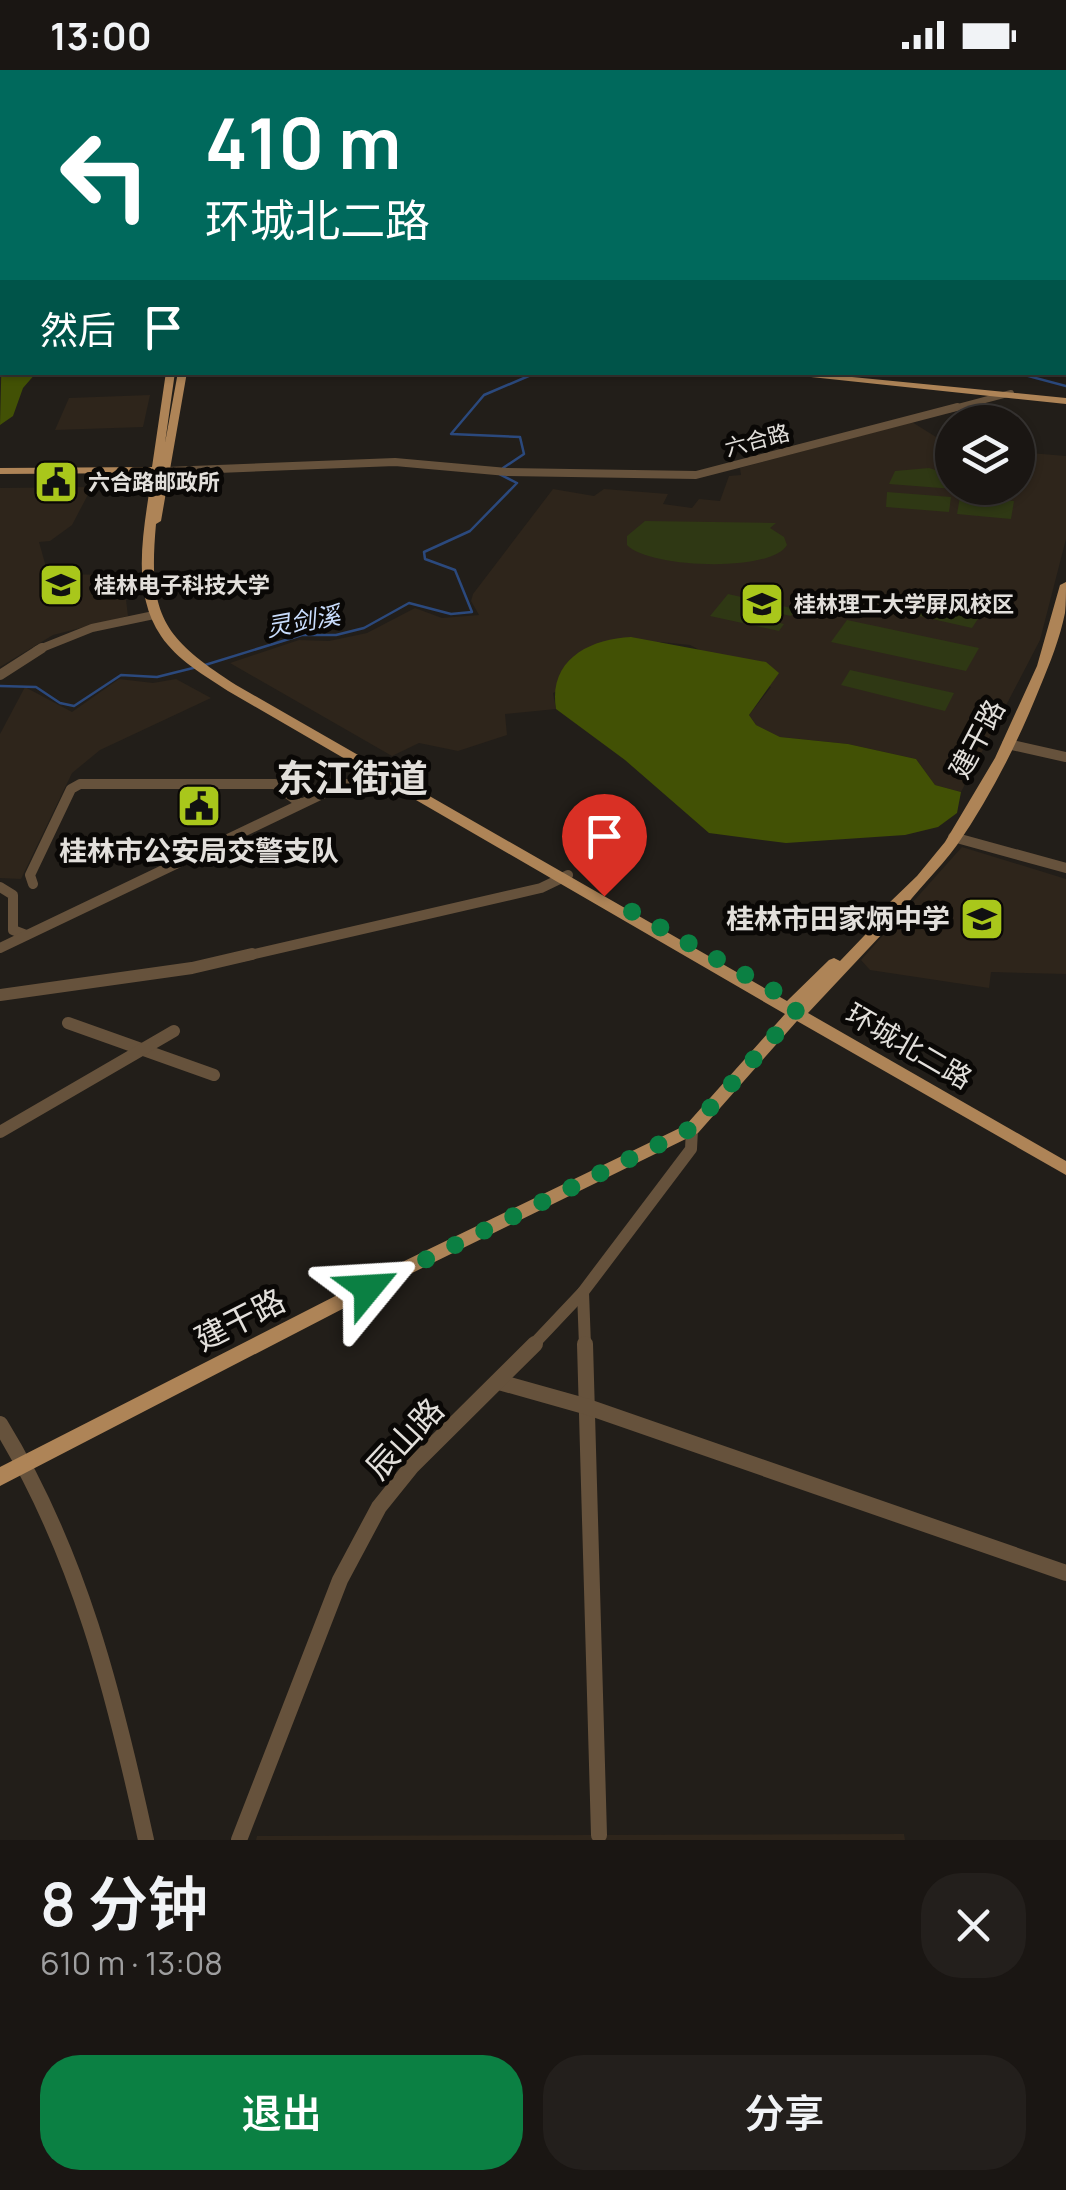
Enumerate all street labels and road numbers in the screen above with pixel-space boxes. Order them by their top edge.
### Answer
street label: 六合路 [721,417,793,463]
street label: 建干路 [940,693,1013,785]
street label: 环城北二路 [839,994,980,1097]
street label: 建干路 [187,1278,292,1361]
street label: 辰山路 [355,1388,453,1488]

